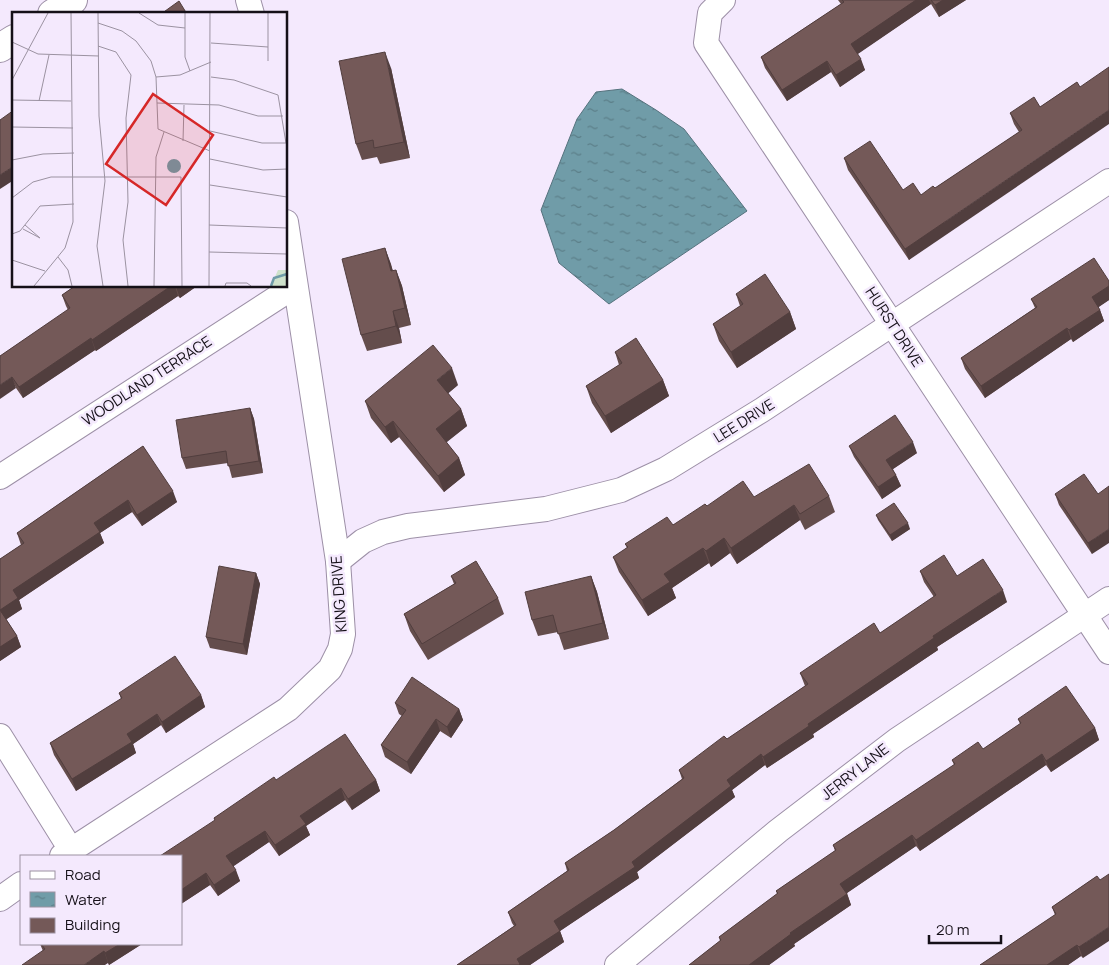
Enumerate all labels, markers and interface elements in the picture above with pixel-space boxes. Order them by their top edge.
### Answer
inset map [12,12,288,288]
street label: HURST DRIVE [861,283,928,371]
street label: WOODLAND TERRACE [78,331,216,430]
street label: LEE DRIVE [709,394,778,448]
street label: KING DRIVE [325,555,352,633]
street label: JERRY LANE [816,738,893,805]
legend [20,855,182,945]
text: Road [65,864,101,885]
text: Water [65,889,107,910]
scale bar [929,912,1002,944]
text: Building [65,914,120,935]
text: 20 m [936,919,969,940]

